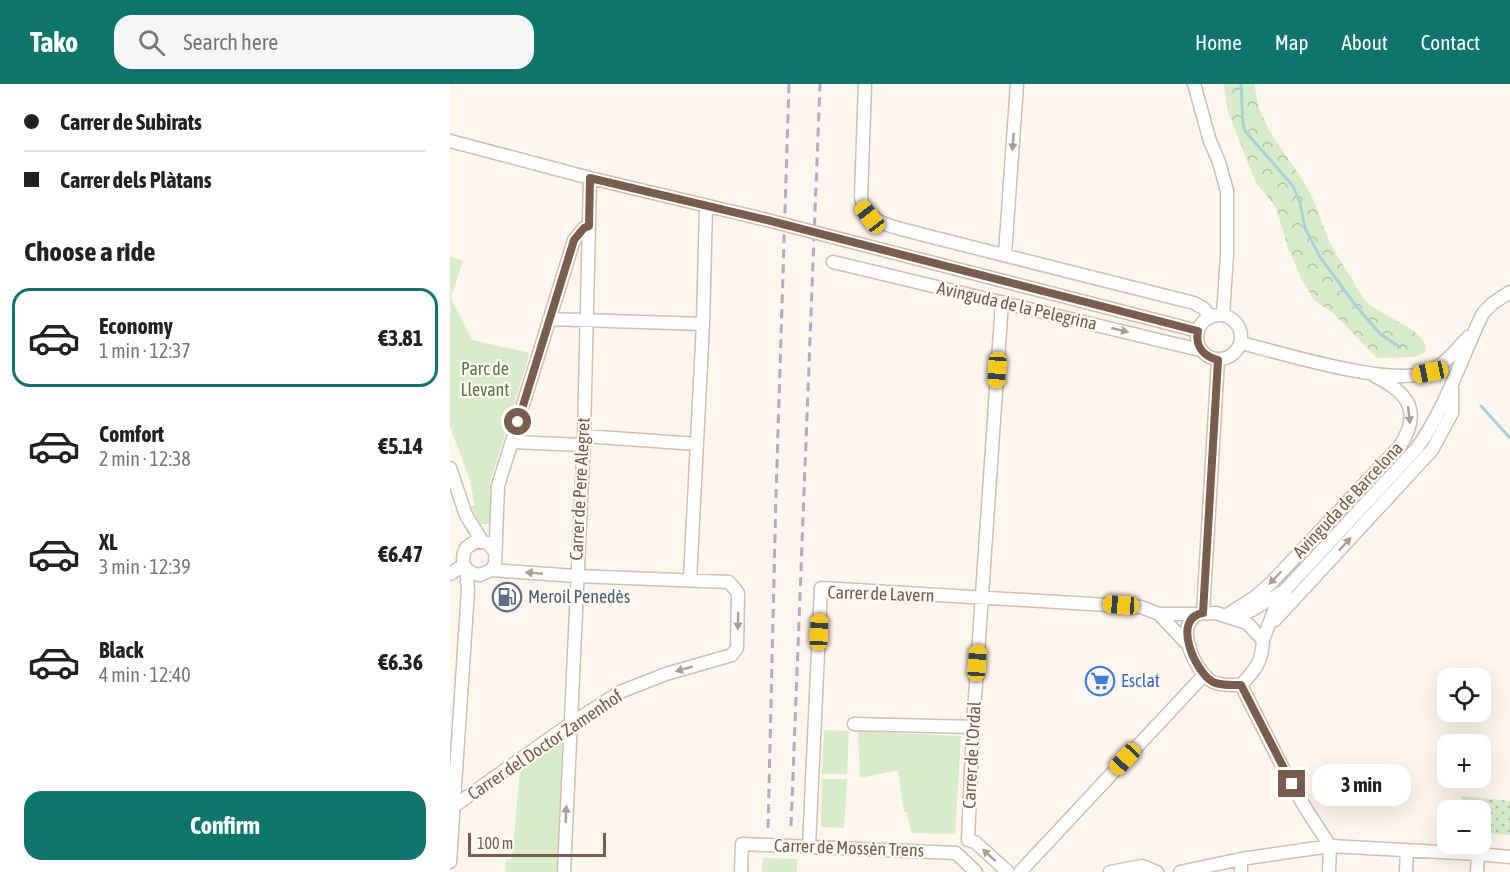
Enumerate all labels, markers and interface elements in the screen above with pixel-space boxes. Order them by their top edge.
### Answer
search box [114,15,534,69]
text: Tako [30,26,78,58]
icon: search [135,26,168,59]
text: Search here [183,29,278,55]
text: Home [1195,30,1242,54]
text: Map [1275,30,1309,54]
text: About [1342,30,1388,54]
text: Contact [1421,30,1480,54]
text: Carrer de Subirats [60,109,202,135]
one-way arrow [1008,133,1018,152]
text: Carrer dels Plàtans [60,167,211,193]
car [852,197,888,237]
text: Choose a ride [24,236,156,267]
street label: Avinguda de la Pelegrina [935,277,1099,334]
icon: car [27,311,81,365]
text: Economy [99,313,173,339]
text: €3.81 [378,325,423,351]
one-way arrow [1110,326,1129,336]
text: 1 min · 12:37 [99,339,191,362]
car [987,351,1007,389]
park label: Parc de Llevant [460,358,510,400]
car [1411,359,1449,385]
one-way arrow [1405,406,1414,425]
route start [504,408,531,435]
street label: Carrer de Pere Alegret [565,417,594,561]
icon: car [27,419,81,473]
text: Comfort [99,421,164,447]
text: €5.14 [378,433,423,459]
street label: Avinguda de Barcelona [1288,437,1407,562]
text: 2 min · 12:38 [99,447,191,470]
icon: car [27,527,81,581]
text: XL [99,529,117,555]
one-way arrow [1338,537,1351,552]
text: €6.47 [378,541,423,567]
text: 3 min · 12:39 [99,555,191,578]
one-way arrow [524,568,543,578]
one-way arrow [1268,570,1282,585]
fuel station icon: Meroil Penedès [491,581,523,613]
street label: Carrer de Lavern [827,581,935,606]
place label: Meroil Penedès [528,586,630,607]
car [1102,595,1140,615]
one-way arrow [733,611,743,630]
car [809,614,829,650]
icon: car [27,635,81,689]
text: Black [99,637,143,663]
car [967,644,987,682]
text: €6.36 [378,649,423,675]
text: 4 min · 12:40 [99,663,191,686]
one-way arrow [675,665,693,674]
supermarket icon: Esclat [1084,665,1116,697]
map controls [1437,668,1491,854]
button: locate [1437,668,1491,722]
place label: Esclat [1121,670,1160,691]
street label: Carrer del Doctor Zamenhof [463,685,626,804]
street label: Carrer de l'Ordal [958,701,985,809]
button: + [1437,734,1491,788]
car [1106,740,1144,778]
callout: 3 min [1313,763,1412,805]
route end [1278,770,1305,797]
text: 3 min [1341,773,1382,796]
button: Confirm [24,791,426,860]
button: − [1437,800,1491,854]
one-way arrow [562,804,571,823]
scale bar [468,830,606,858]
text: 100 m [477,834,513,852]
street label: Carrer de Mossèn Trens [774,834,924,861]
one-way arrow [982,849,997,862]

